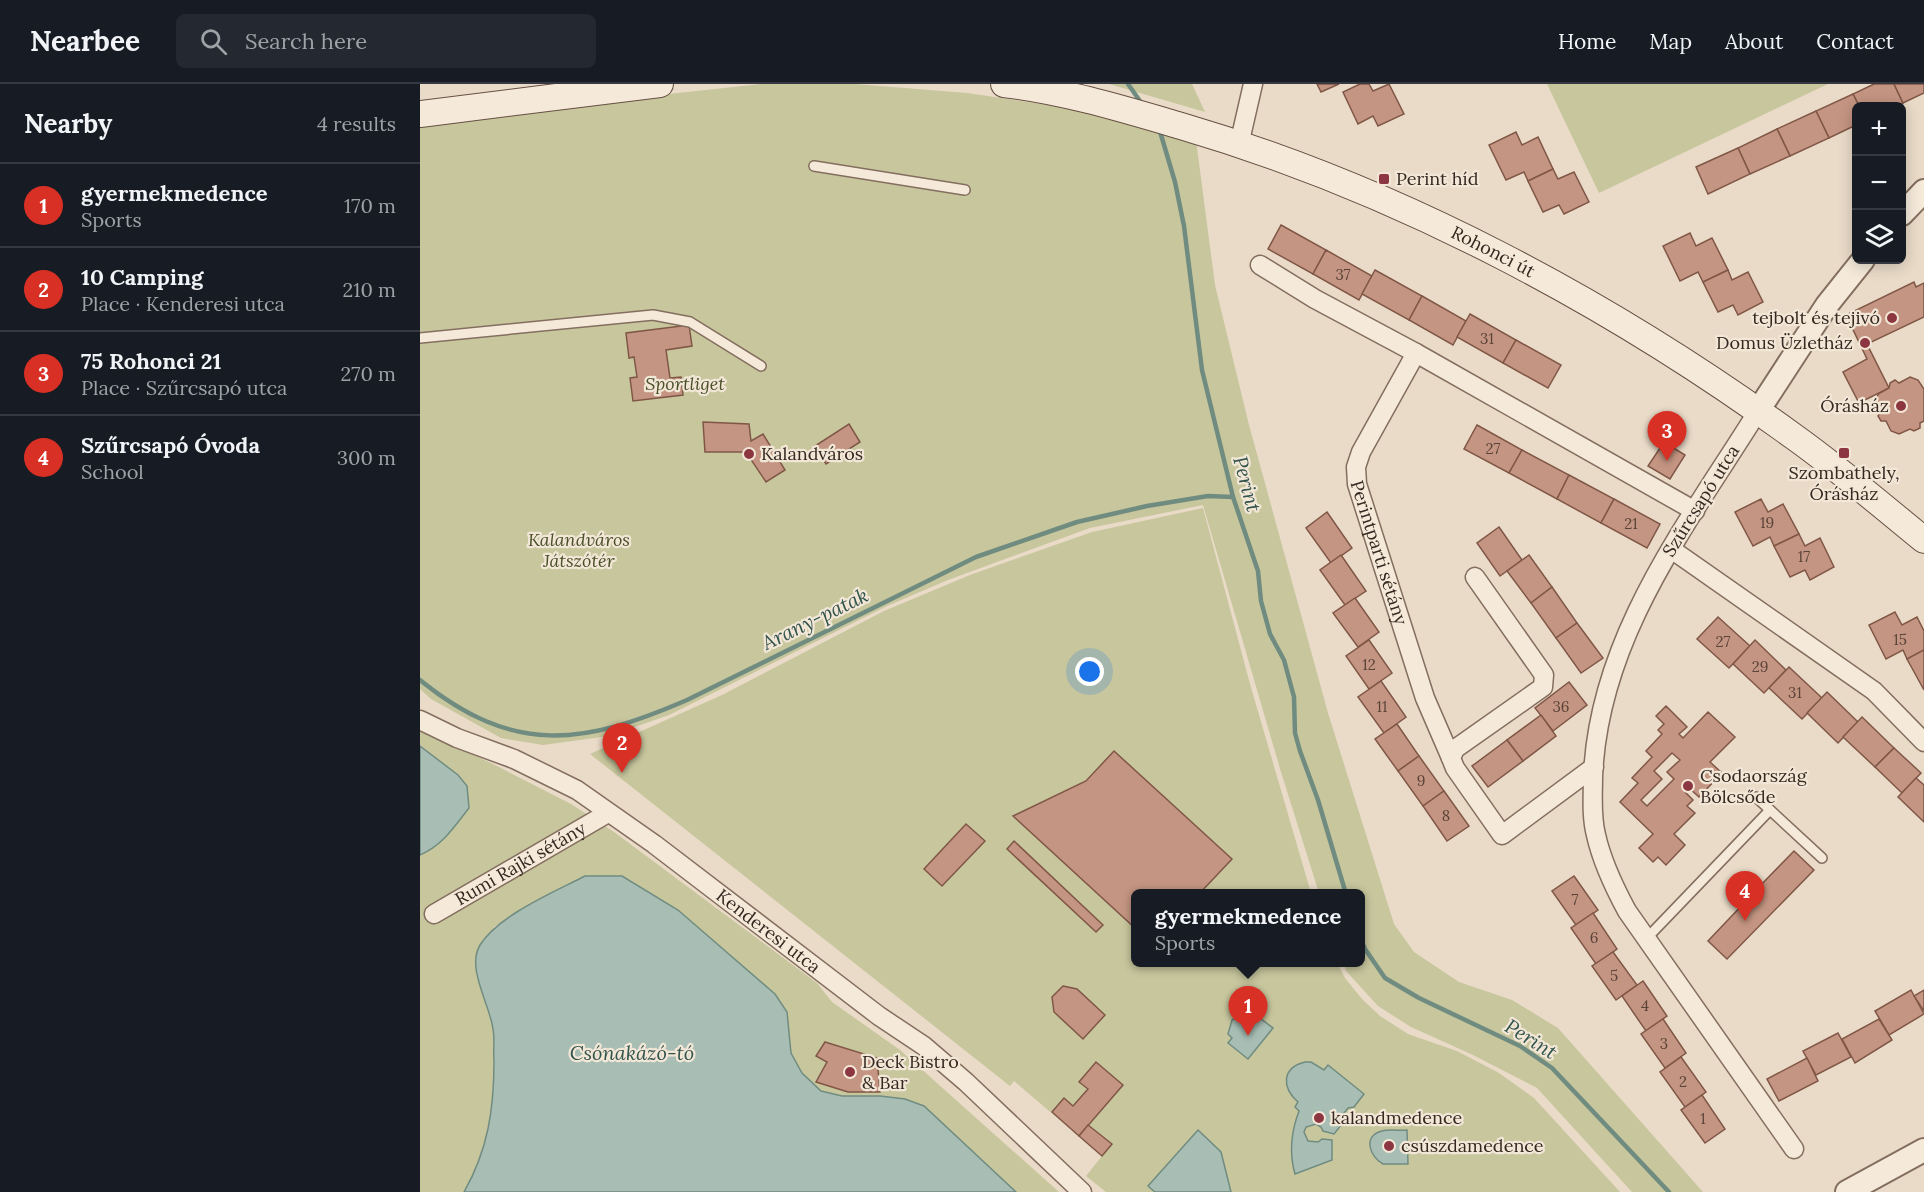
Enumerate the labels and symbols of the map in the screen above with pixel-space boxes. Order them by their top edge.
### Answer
place label: Perint híd [1396,167,1479,190]
marker: Perint híd [1377,172,1391,186]
street label: Rohonci út [1447,221,1539,282]
house number: 37 [1336,265,1351,284]
place label: tejbolt és tejivó [1752,306,1880,329]
marker: tejbolt és tejivó [1885,311,1899,325]
house number: 31 [1480,329,1494,348]
place label: Domus Üzletház [1716,331,1853,354]
marker: Domus Üzletház [1858,336,1872,350]
park label: Sportliget [645,372,725,395]
place label: Órásház [1820,394,1889,417]
marker: Órásház [1894,399,1908,413]
pin: 3 [1648,412,1686,461]
house number: 27 [1486,439,1501,458]
street label: Szűrcsapó utca [1657,441,1744,561]
place label: Kalandváros [761,442,863,465]
marker: Szombathely, Órásház [1837,446,1851,460]
marker: Kalandváros [742,447,756,461]
water label: Perint [1228,453,1267,515]
place label: Szombathely, Órásház [1789,461,1899,505]
street label: Perintparti sétány [1346,477,1413,628]
house number: 19 [1760,513,1774,532]
house number: 21 [1624,514,1638,533]
park label: Kalandváros Játszótér [528,528,630,572]
house number: 17 [1798,547,1810,566]
water label: Arany-patak [757,582,872,656]
house number: 15 [1893,630,1907,649]
house number: 27 [1716,632,1731,651]
house number: 12 [1362,655,1376,674]
your location [1075,657,1104,686]
house number: 29 [1752,657,1768,676]
house number: 31 [1788,683,1802,702]
house number: 11 [1377,697,1387,716]
house number: 36 [1552,697,1570,716]
pin: 2 [602,724,642,773]
place label: Csodaország Bölcsőde [1700,764,1808,808]
house number: 9 [1417,771,1425,790]
marker: Csodaország Bölcsőde [1681,779,1695,793]
house number: 8 [1442,806,1450,825]
street label: Rumi Rajki sétány [451,816,590,910]
pin: 4 [1726,872,1764,921]
street label: Kenderesi utca [712,884,825,978]
house number: 7 [1572,890,1579,909]
house number: 6 [1590,928,1598,947]
house number: 5 [1610,966,1618,985]
pin: 1 [1228,986,1268,1036]
house number: 4 [1641,996,1649,1015]
water label: Perint [1501,1013,1562,1065]
house number: 3 [1660,1034,1668,1053]
water label: Csónakázó-tó [570,1040,694,1065]
place label: Deck Bistro & Bar [862,1050,959,1094]
marker: Deck Bistro & Bar [843,1065,857,1079]
house number: 2 [1679,1072,1687,1091]
place label: kalandmedence [1331,1106,1463,1129]
house number: 1 [1700,1109,1706,1128]
marker: kalandmedence [1312,1111,1326,1125]
place label: csúszdamedence [1401,1134,1544,1157]
marker: csúszdamedence [1382,1139,1396,1153]

